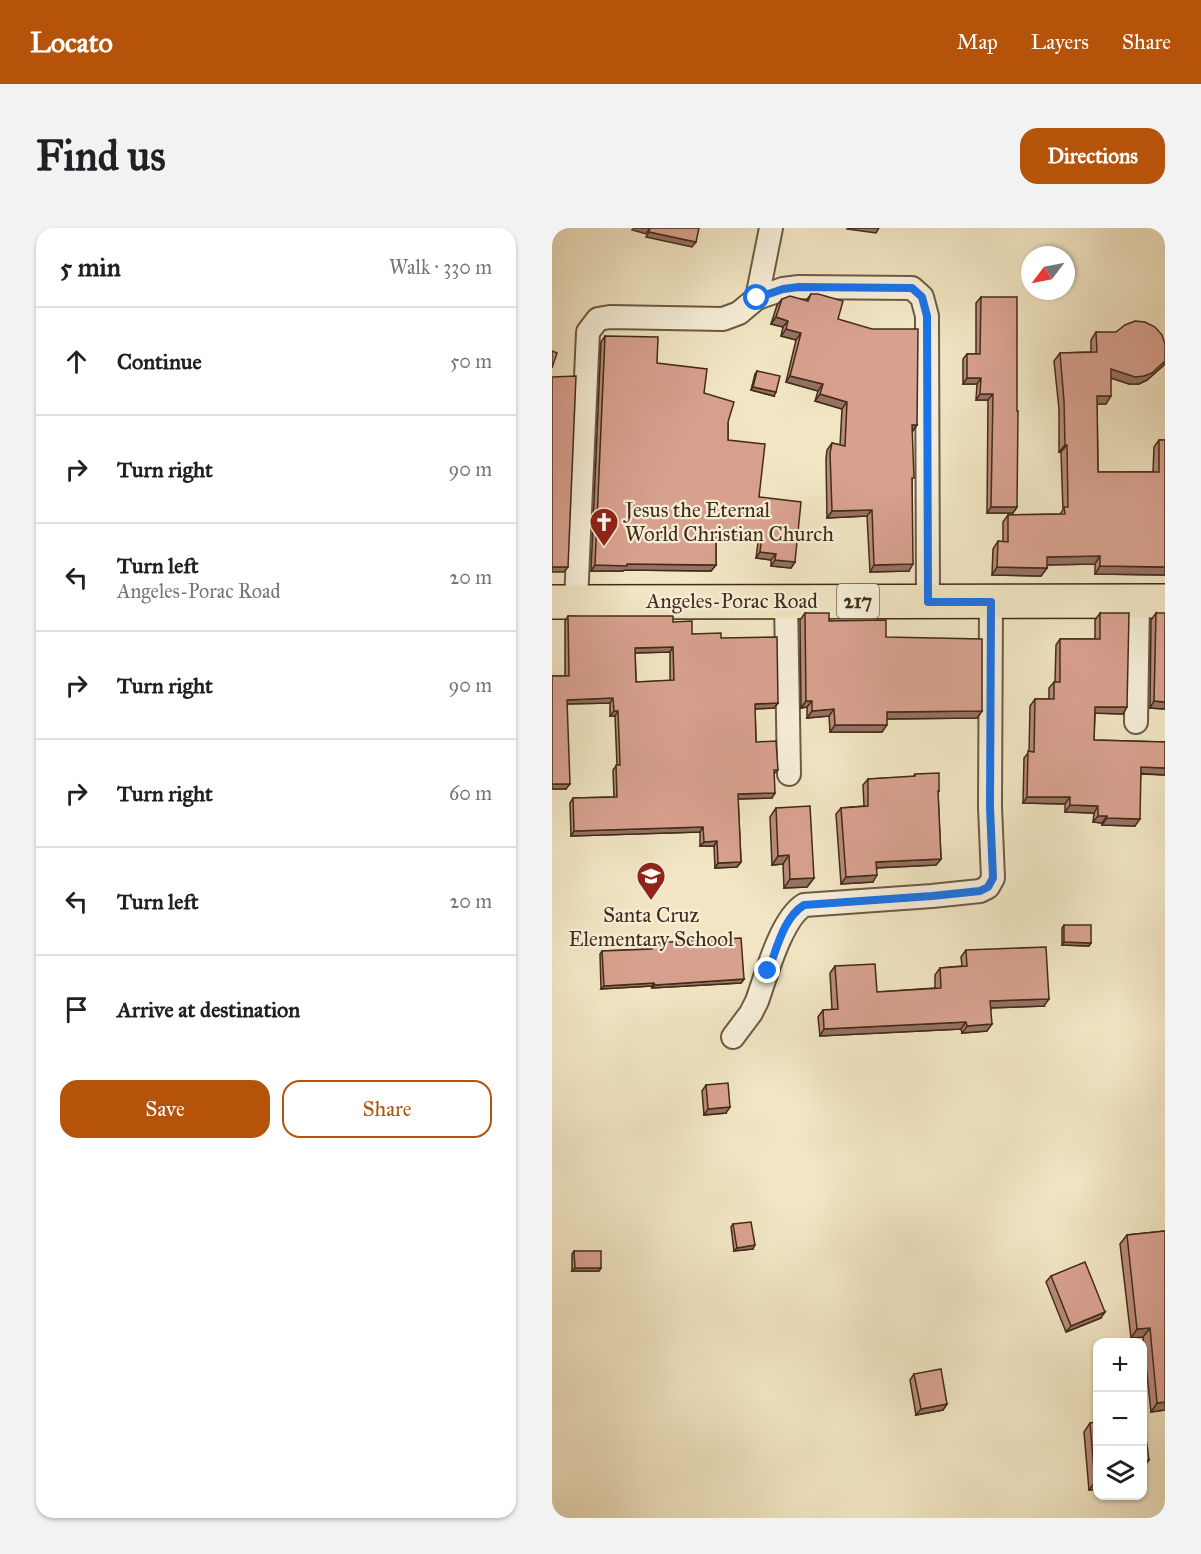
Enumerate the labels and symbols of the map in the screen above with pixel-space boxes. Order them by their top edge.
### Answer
north arrow [1021,246,1075,300]
route start [743,284,769,310]
place label: Jesus the Eternal World Christian Church [623,497,834,547]
church icon: Jesus the Eternal World Christian Church [588,506,620,548]
road number: 217 [837,584,879,618]
street label: Angeles-Porac Road [645,588,818,614]
school or university icon: Santa Cruz Elementary School [635,860,667,902]
place label: Santa Cruz Elementary School [568,902,734,952]
route end [754,957,780,983]

